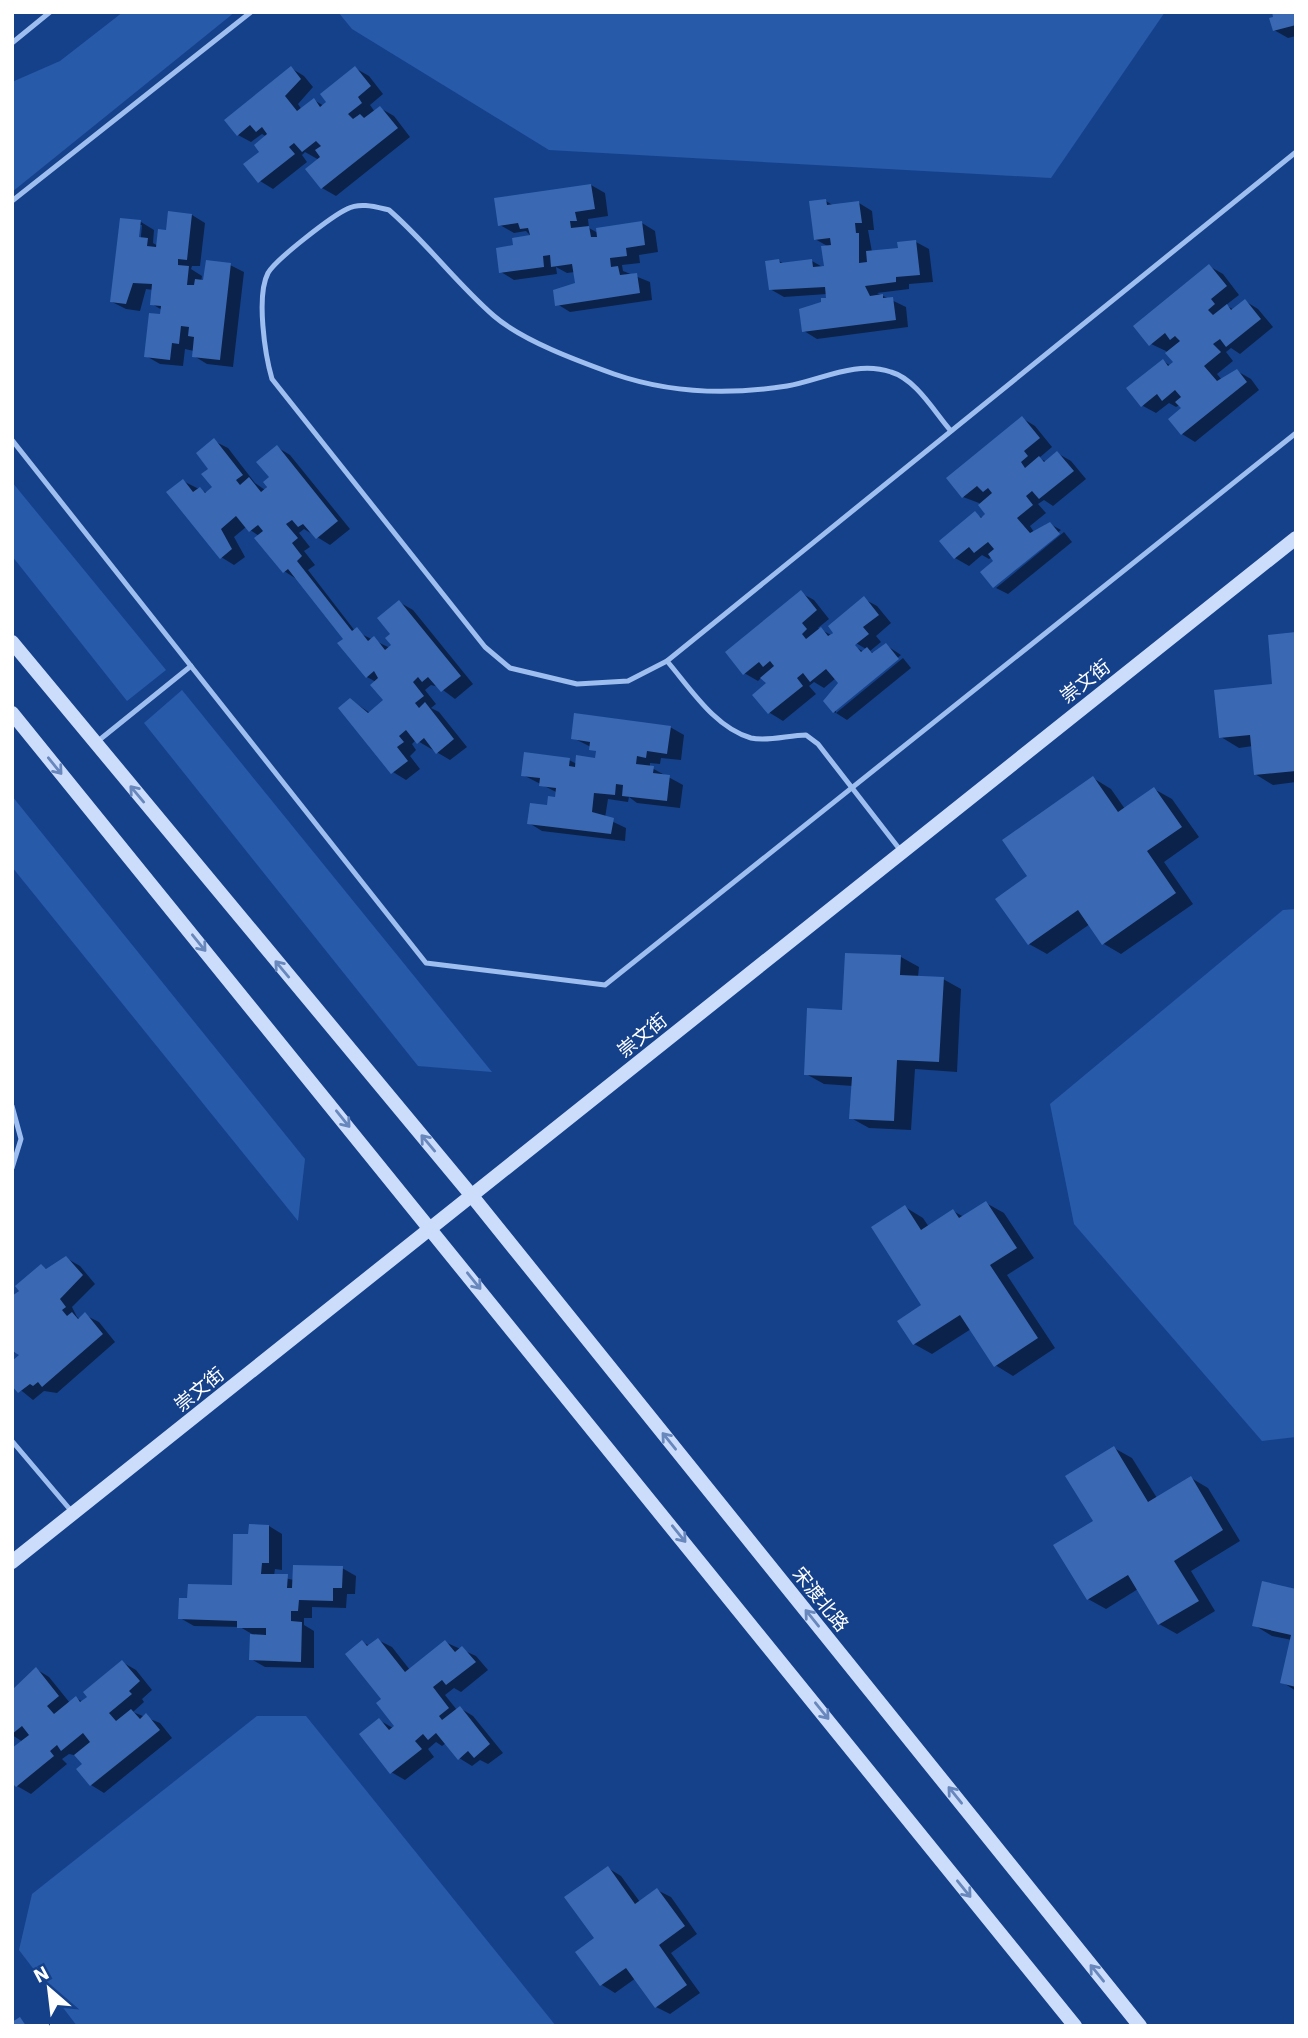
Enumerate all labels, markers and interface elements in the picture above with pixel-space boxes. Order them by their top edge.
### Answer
street label: 崇文街 [1055,654,1115,708]
one-way arrow [48,757,63,775]
one-way arrow [129,785,145,803]
one-way arrow [191,933,207,951]
one-way arrow [275,960,290,978]
street label: 崇文街 [612,1008,672,1062]
one-way arrow [335,1110,351,1128]
one-way arrow [420,1135,436,1153]
one-way arrow [467,1271,482,1290]
street label: 崇文街 [169,1362,229,1416]
one-way arrow [662,1432,677,1450]
one-way arrow [671,1525,687,1543]
street label: 宋渡北路 [788,1562,854,1636]
one-way arrow [804,1610,820,1628]
one-way arrow [814,1702,829,1720]
one-way arrow [947,1787,962,1805]
one-way arrow [957,1879,972,1897]
north arrow [14,1954,84,2024]
text: N [29,1960,53,1988]
one-way arrow [1090,1964,1105,1982]

